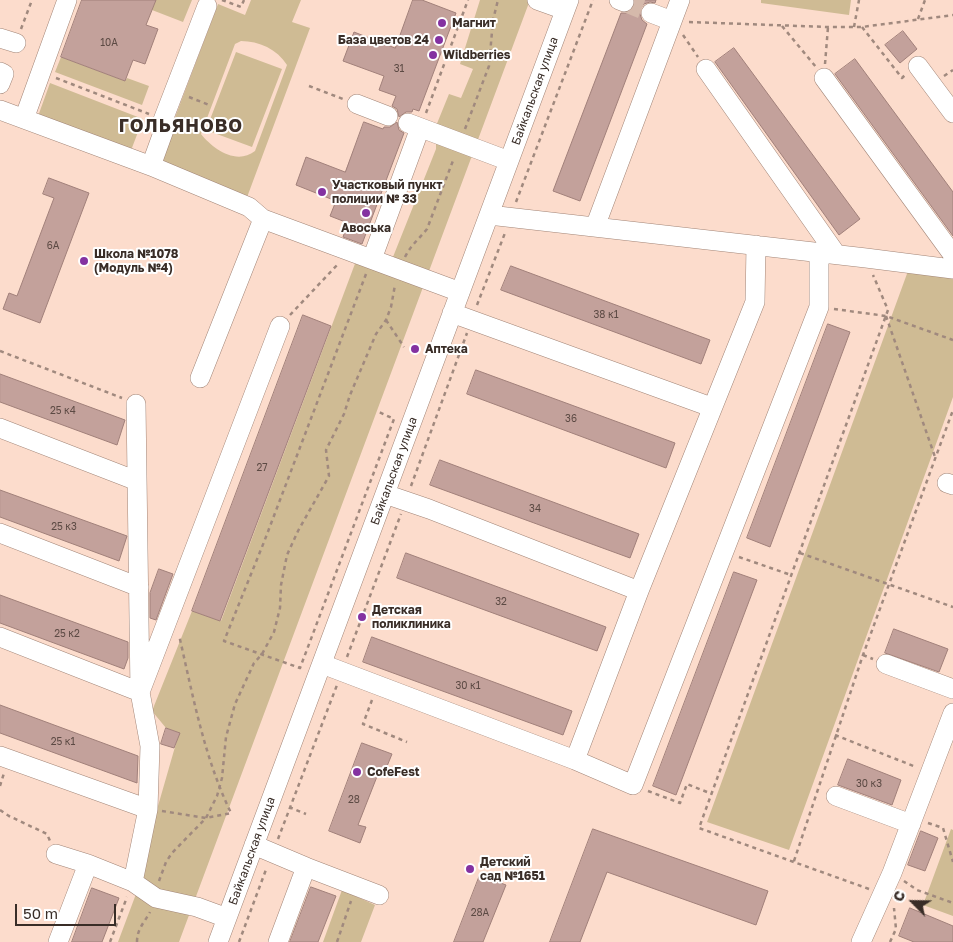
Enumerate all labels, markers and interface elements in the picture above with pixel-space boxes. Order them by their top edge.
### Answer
place label: Магнит [452,16,496,30]
marker: Магнит [436,17,448,29]
place label: База цветов 24 [338,33,429,47]
marker: База цветов 24 [433,34,445,46]
street label: Байкальская улица [509,35,561,147]
house number: 10А [100,37,118,49]
place label: Wildberries [443,48,511,62]
marker: Wildberries [427,49,439,61]
house number: 31 [394,63,404,75]
district label: ГОЛЬЯНОВО [118,115,244,137]
place label: Участковый пункт полиции № 33 [332,178,443,206]
marker: Участковый пункт полиции № 33 [316,186,328,198]
marker: Авоська [360,207,372,219]
place label: Авоська [341,221,391,235]
house number: 6А [47,240,59,252]
place label: Школа №1078 (Модуль №4) [94,247,178,275]
marker: Школа №1078 (Модуль №4) [78,255,90,267]
house number: 38 к1 [593,309,619,321]
place label: Аптека [425,342,468,356]
marker: Аптека [409,343,421,355]
house number: 25 к4 [50,405,76,417]
house number: 36 [565,413,577,425]
street label: Байкальская улица [368,415,420,527]
house number: 27 [256,462,268,474]
house number: 34 [529,503,541,515]
house number: 25 к3 [51,521,77,533]
house number: 32 [495,596,507,608]
place label: Детская поликлиника [372,603,451,631]
marker: Детская поликлиника [356,611,368,623]
house number: 25 к2 [54,628,80,640]
house number: 30 к1 [455,680,481,692]
house number: 25 к1 [51,736,75,748]
place label: CofeFest [367,765,420,779]
marker: CofeFest [351,766,363,778]
house number: 30 к3 [856,778,882,790]
house number: 28 [348,794,360,806]
street label: Байкальская улица [226,795,278,907]
place label: Детский сад №1651 [480,855,545,883]
marker: Детский сад №1651 [464,863,476,875]
north arrow [888,877,938,927]
text: С [889,888,908,904]
scale bar [18,894,119,926]
text: 50 m [23,904,58,922]
house number: 28А [471,907,489,919]

